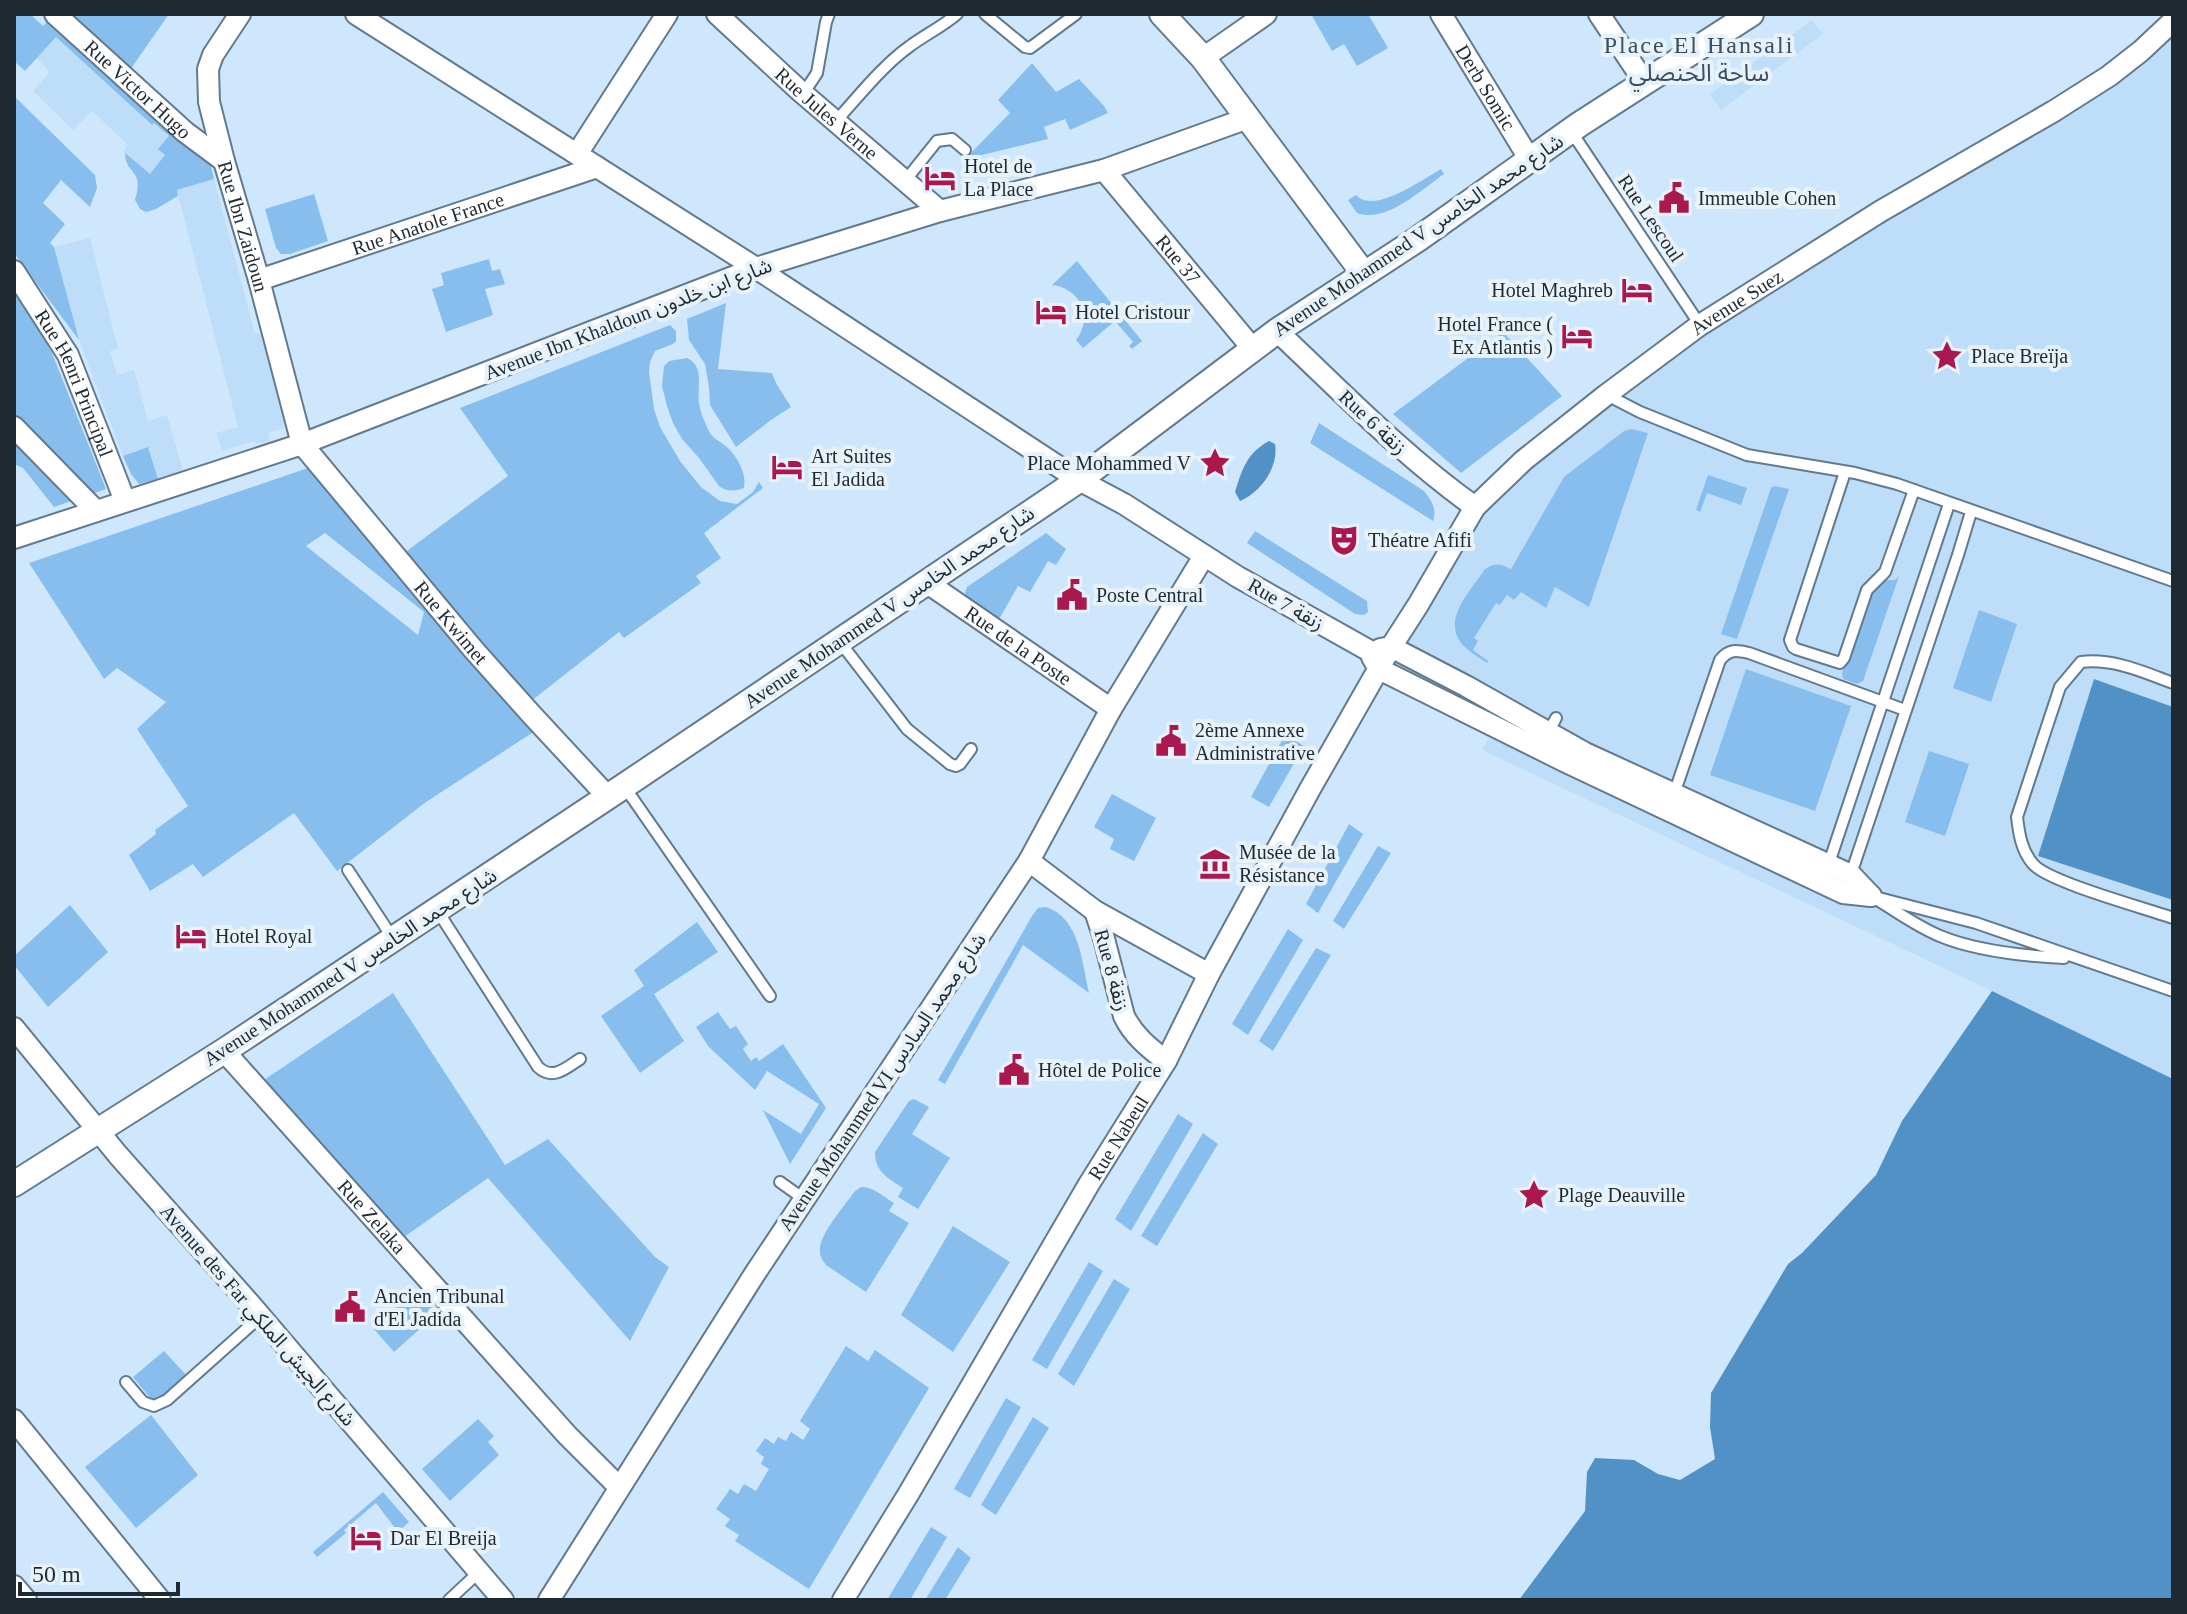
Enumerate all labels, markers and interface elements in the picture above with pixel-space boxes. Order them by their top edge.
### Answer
district label: Place El Hansali ساحة الحنصلي [1604,32,1794,92]
street label: Rue Victor Hugo [80,35,196,143]
street label: Derb Somic [1451,41,1520,134]
street label: Rue Jules Verne [771,63,882,164]
street label: Avenue Mohammed V شارع محمد الخامس [1269,129,1569,344]
place label: Hotel de La Place [964,155,1034,200]
street label: Rue Ibn Zaidoun [214,158,273,294]
hotel icon: Hotel de La Place [923,161,957,195]
street label: Rue Lescoul [1614,170,1688,266]
public building icon: Immeuble Cohen [1657,181,1691,215]
place label: Immeuble Cohen [1698,187,1836,209]
street label: Rue Anatole France [349,188,507,259]
street label: Rue 37 [1151,230,1205,288]
street label: Avenue Ibn Khaldoun شارع ابن خلدون [481,254,776,388]
street label: Avenue Suez [1686,265,1787,339]
hotel icon: Hotel Maghreb [1620,273,1654,307]
place label: Hotel Maghreb [1491,279,1613,302]
hotel icon: Hotel Cristour [1034,295,1068,329]
place label: Hotel Cristour [1075,301,1190,323]
street label: Rue Henri Principal [31,305,118,460]
place label: Hotel France ( Ex Atlantis ) [1437,313,1553,359]
hotel icon: Hotel France ( Ex Atlantis ) [1560,319,1594,353]
place icon: Place Breïja [1930,339,1964,373]
place label: Place Breïja [1971,345,2068,368]
street label: Rue 6 زنقة [1334,385,1411,459]
place label: Art Suites El Jadida [811,445,892,490]
place icon: Place Mohammed V [1198,446,1232,480]
hotel icon: Art Suites El Jadida [770,450,804,484]
place label: Place Mohammed V [1027,452,1192,474]
street label: Avenue Mohammed V شارع محمد الخامس [740,501,1040,716]
theatre icon: Théatre Afifi [1327,523,1361,557]
place label: Théatre Afifi [1368,529,1472,551]
street label: Rue 7 زنقة [1244,573,1328,635]
street label: Rue Kwimet [410,576,492,669]
public building icon: Poste Central [1055,578,1089,612]
place label: Poste Central [1096,584,1204,606]
street label: Rue de la Poste [961,601,1076,690]
place label: 2ème Annexe Administrative [1195,719,1315,764]
public building icon: 2ème Annexe Administrative [1154,724,1188,758]
place label: Musée de la Résistance [1239,841,1336,886]
museum icon: Musée de la Résistance [1198,847,1232,881]
street label: Avenue Mohammed V شارع محمد الخامس [199,864,503,1074]
hotel icon: Hotel Royal [174,919,208,953]
place label: Hotel Royal [215,925,313,948]
street label: Rue 8 زنقة [1090,927,1133,1014]
street label: Avenue Mohammed VI شارع محمد السادس [774,929,993,1237]
public building icon: Hôtel de Police [997,1053,1031,1087]
place label: Hôtel de Police [1038,1059,1161,1081]
street label: Rue Nabeul [1083,1091,1153,1184]
street label: Rue Zelaka [333,1175,411,1258]
place icon: Plage Deauville [1517,1178,1551,1212]
place label: Plage Deauville [1558,1184,1685,1207]
street label: Avenue des Far شارع الجيش الملكي [152,1200,360,1433]
place label: Ancien Tribunal d'El Jadida [374,1285,505,1330]
public building icon: Ancien Tribunal d'El Jadida [333,1290,367,1324]
hotel icon: Dar El Breija [349,1521,383,1555]
place label: Dar El Breija [390,1527,497,1550]
scale bar [20,1546,178,1596]
text: 50 m [32,1561,81,1587]

